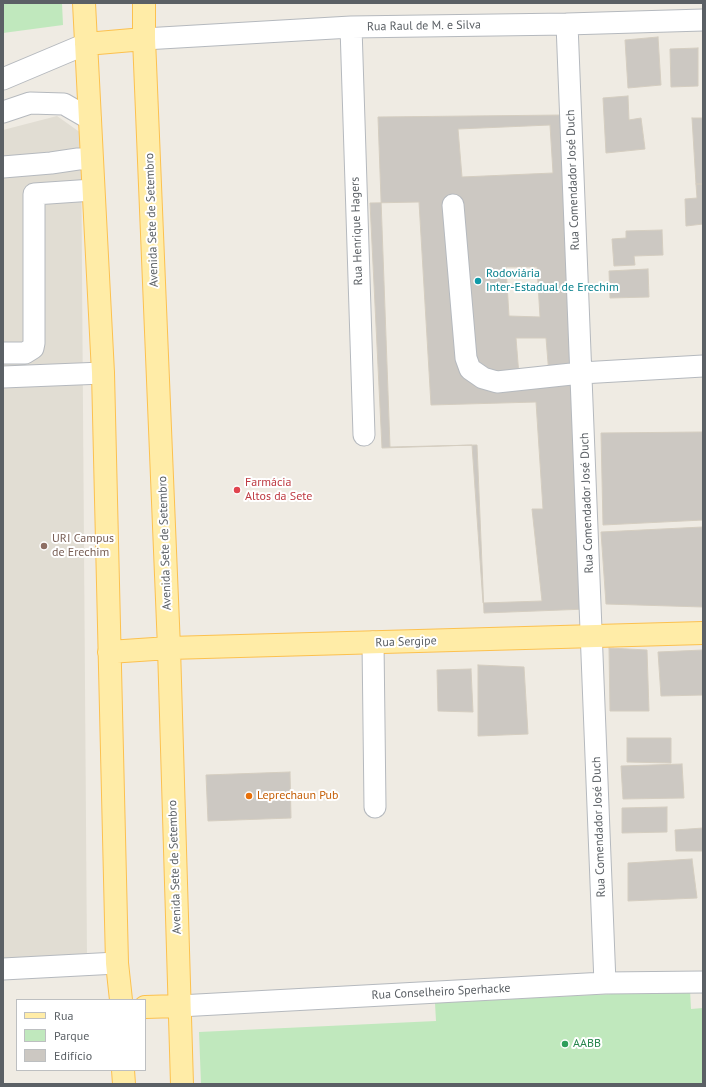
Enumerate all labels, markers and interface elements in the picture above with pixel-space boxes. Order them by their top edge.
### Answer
street label: Rua Raul de M. e Silva [367,18,481,34]
street label: Rua Comendador José Duch [563,109,583,251]
street label: Avenida Sete de Setembro [142,153,162,287]
street label: Rua Henrique Hagers [348,176,366,286]
place label: Rodoviária Inter-Estadual de Erechim [486,267,619,295]
marker: Rodoviária Inter-Estadual de Erechim [473,276,483,286]
street label: Rua Comendador José Duch [577,432,597,574]
street label: Avenida Sete de Setembro [155,476,175,610]
place label: Farmácia Altos da Sete [245,476,312,504]
marker: Farmácia Altos da Sete [232,485,242,495]
place label: URI Campus de Erechim [52,532,114,560]
marker: URI Campus de Erechim [39,541,49,551]
street label: Rua Sergipe [375,634,437,650]
street label: Rua Comendador José Duch [589,756,609,898]
place label: Leprechaun Pub [257,789,339,803]
marker: Leprechaun Pub [244,791,254,801]
street label: Avenida Sete de Setembro [165,800,185,934]
street label: Rua Conselheiro Sperhacke [371,981,511,1003]
legend [16,999,146,1071]
text: Rua [54,1008,73,1023]
text: Parque [54,1028,89,1043]
place label: AABB [573,1037,601,1051]
marker: AABB [560,1039,570,1049]
text: Edifício [54,1048,92,1063]

